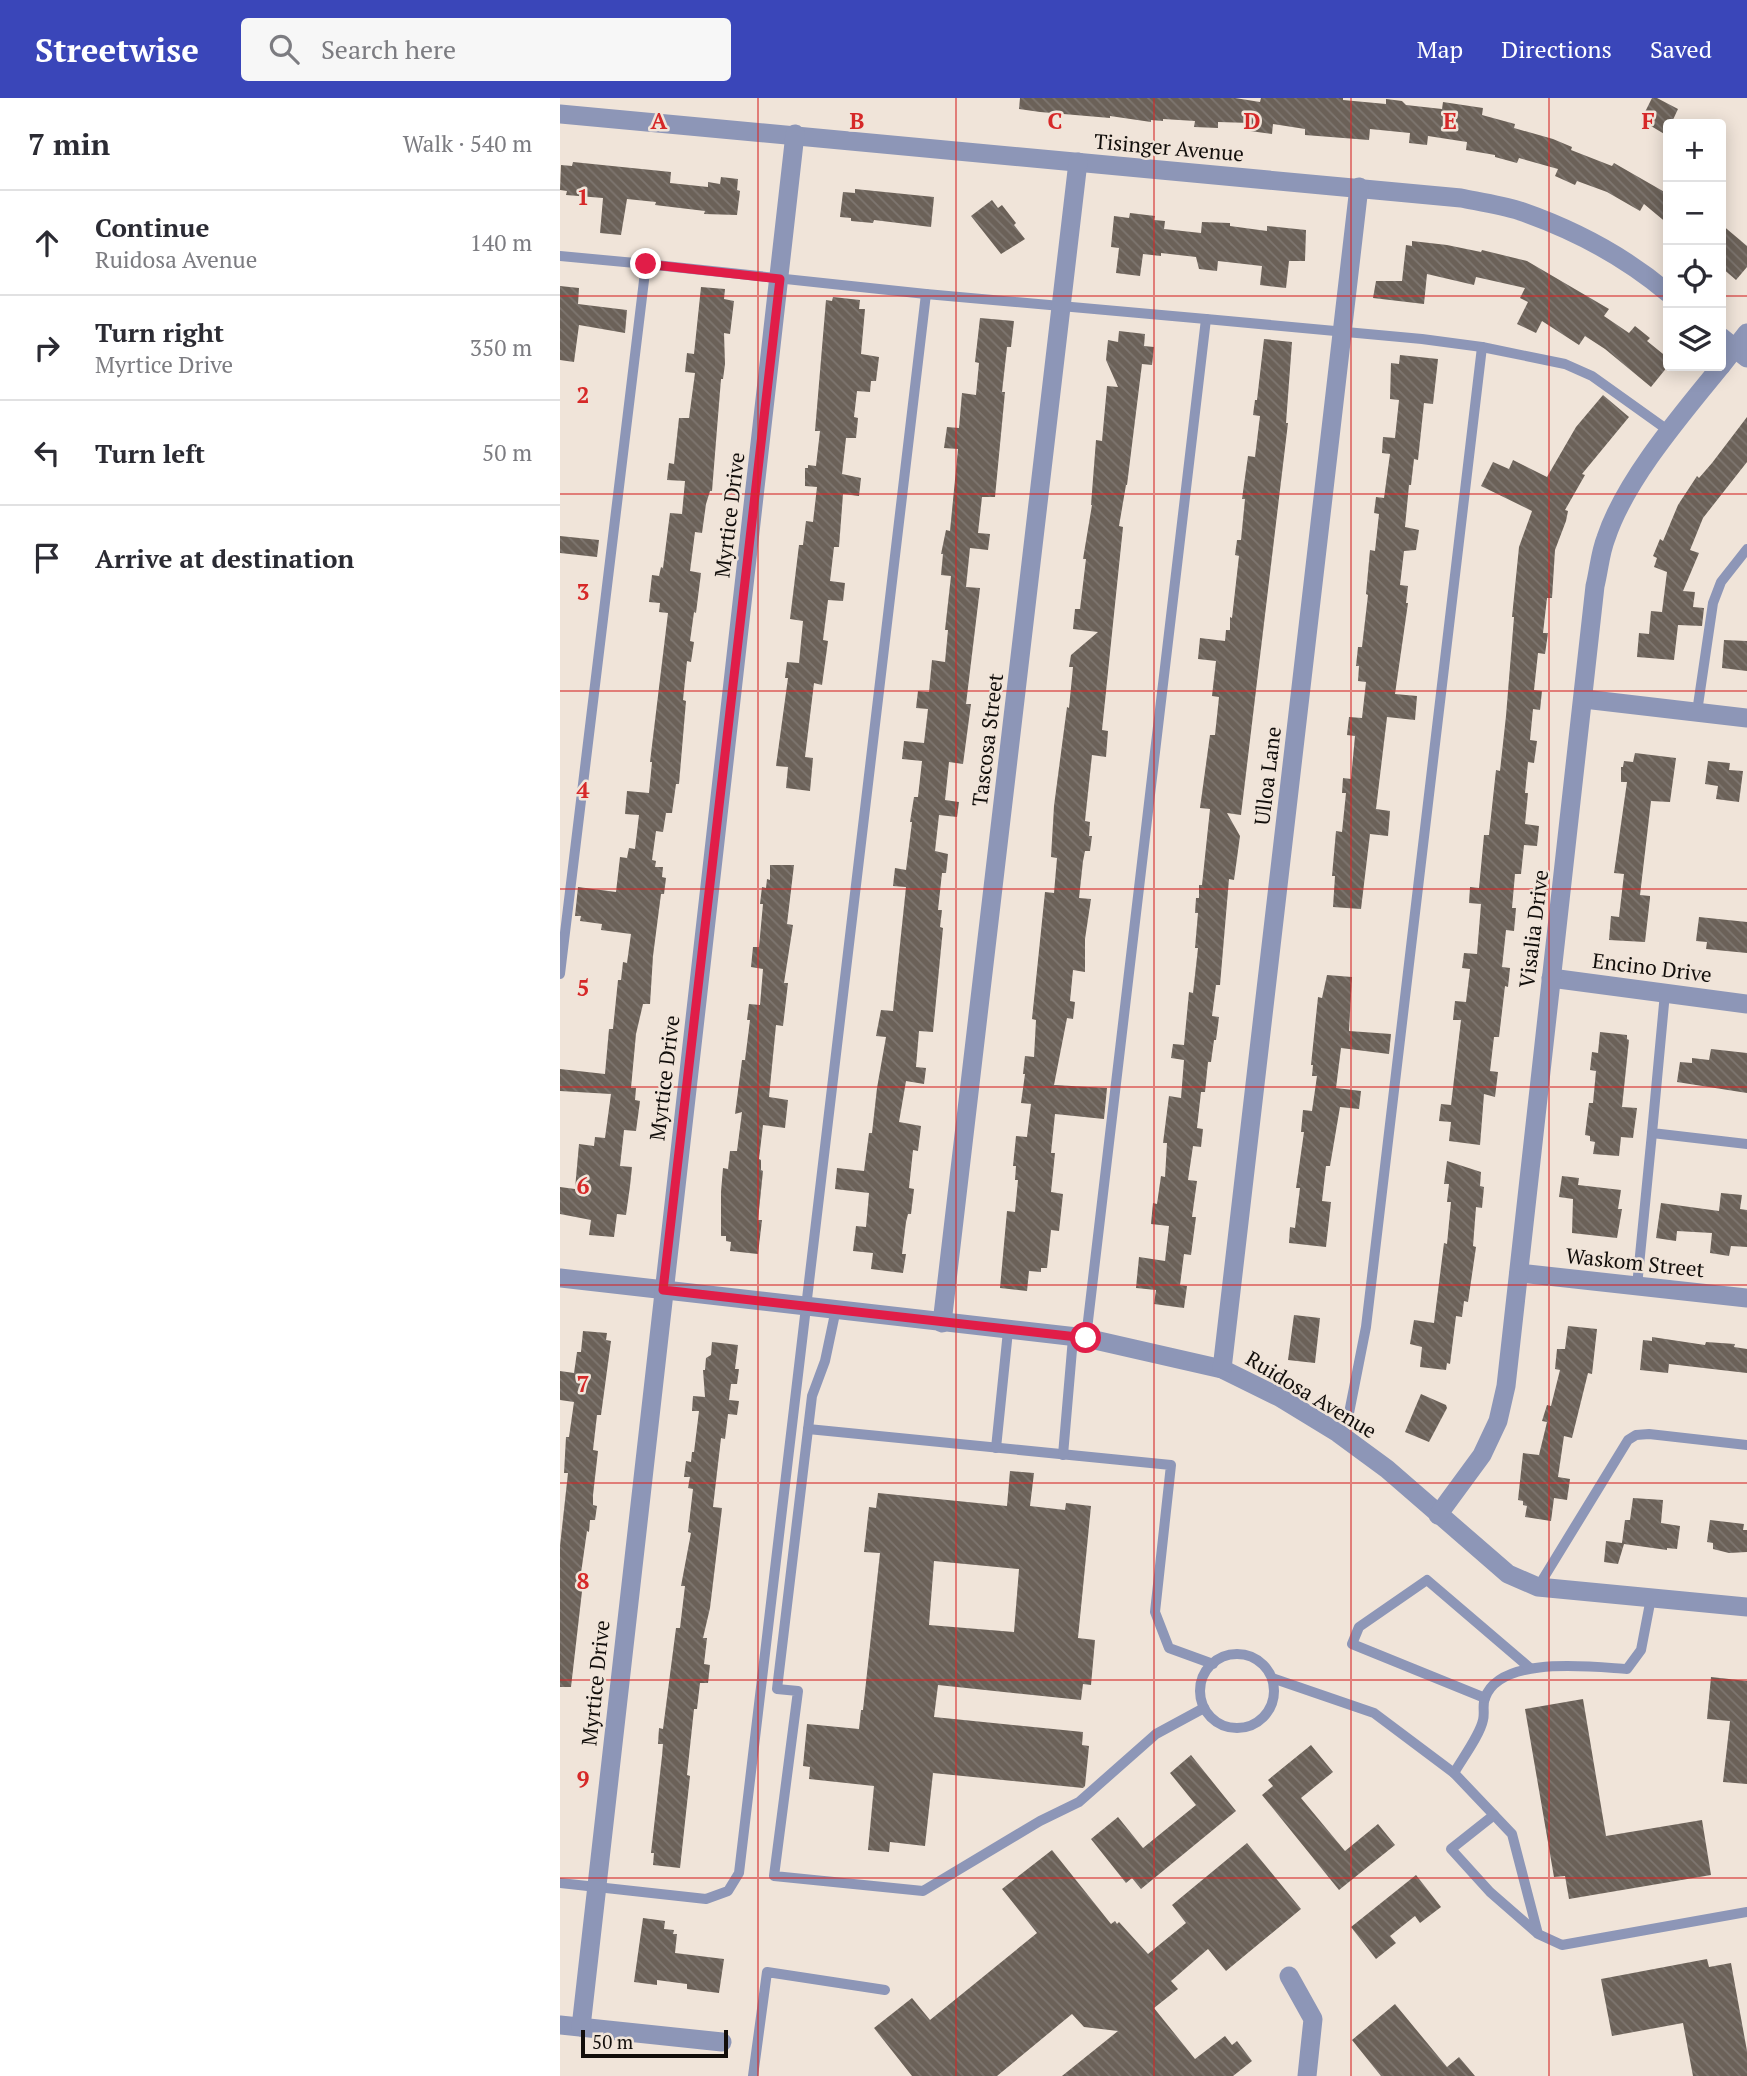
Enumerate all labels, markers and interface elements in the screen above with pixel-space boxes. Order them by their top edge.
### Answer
search box [241,18,731,81]
text: Streetwise [35,28,199,71]
icon: search [265,30,303,68]
text: Search here [321,32,456,66]
text: Map [1417,33,1463,65]
text: Directions [1501,33,1612,65]
text: Saved [1650,33,1712,65]
text: A [651,105,668,136]
text: B [850,105,865,136]
text: C [1048,105,1063,136]
text: D [1244,105,1261,136]
text: E [1443,105,1457,136]
text: F [1641,105,1655,136]
map controls [1663,119,1726,371]
button: + [1663,119,1726,182]
text: 7 min [28,124,110,164]
street label: Tisinger Avenue [1093,127,1245,168]
text: Walk · 540 m [403,128,532,159]
text: 1 [577,181,590,212]
button: − [1663,182,1726,245]
text: Continue [95,210,209,244]
icon: ahead [28,224,66,262]
text: 140 m [470,227,532,258]
text: Ruidosa Avenue [95,244,257,275]
button: locate [1663,245,1726,308]
route end [630,248,661,279]
button: layers [1663,308,1726,371]
text: Turn right [95,315,224,349]
icon: right [28,329,66,367]
text: 350 m [470,332,532,363]
text: Myrtice Drive [95,349,233,380]
text: 2 [577,379,590,410]
icon: left [28,434,66,472]
text: Turn left [95,436,205,470]
text: 50 m [482,437,532,468]
street label: Myrtice Drive [707,451,751,579]
icon: arrive [28,539,66,577]
text: Arrive at destination [95,541,354,575]
text: 3 [577,576,590,607]
street label: Tascosa Street [965,672,1009,808]
street label: Ulloa Lane [1247,725,1287,827]
text: 4 [577,774,590,805]
street label: Visalia Drive [1512,868,1554,990]
street label: Encino Drive [1591,946,1713,988]
text: 5 [577,972,590,1003]
street label: Myrtice Drive [642,1014,686,1142]
text: 6 [577,1170,590,1201]
street label: Waskom Street [1564,1241,1706,1283]
route start [1070,1322,1101,1353]
street label: Ruidosa Avenue [1241,1344,1382,1444]
text: 7 [577,1368,590,1399]
text: 8 [577,1565,590,1596]
street label: Myrtice Drive [574,1619,616,1747]
text: 9 [577,1763,590,1794]
scale bar [581,2027,728,2059]
text: 50 m [592,2029,633,2054]

